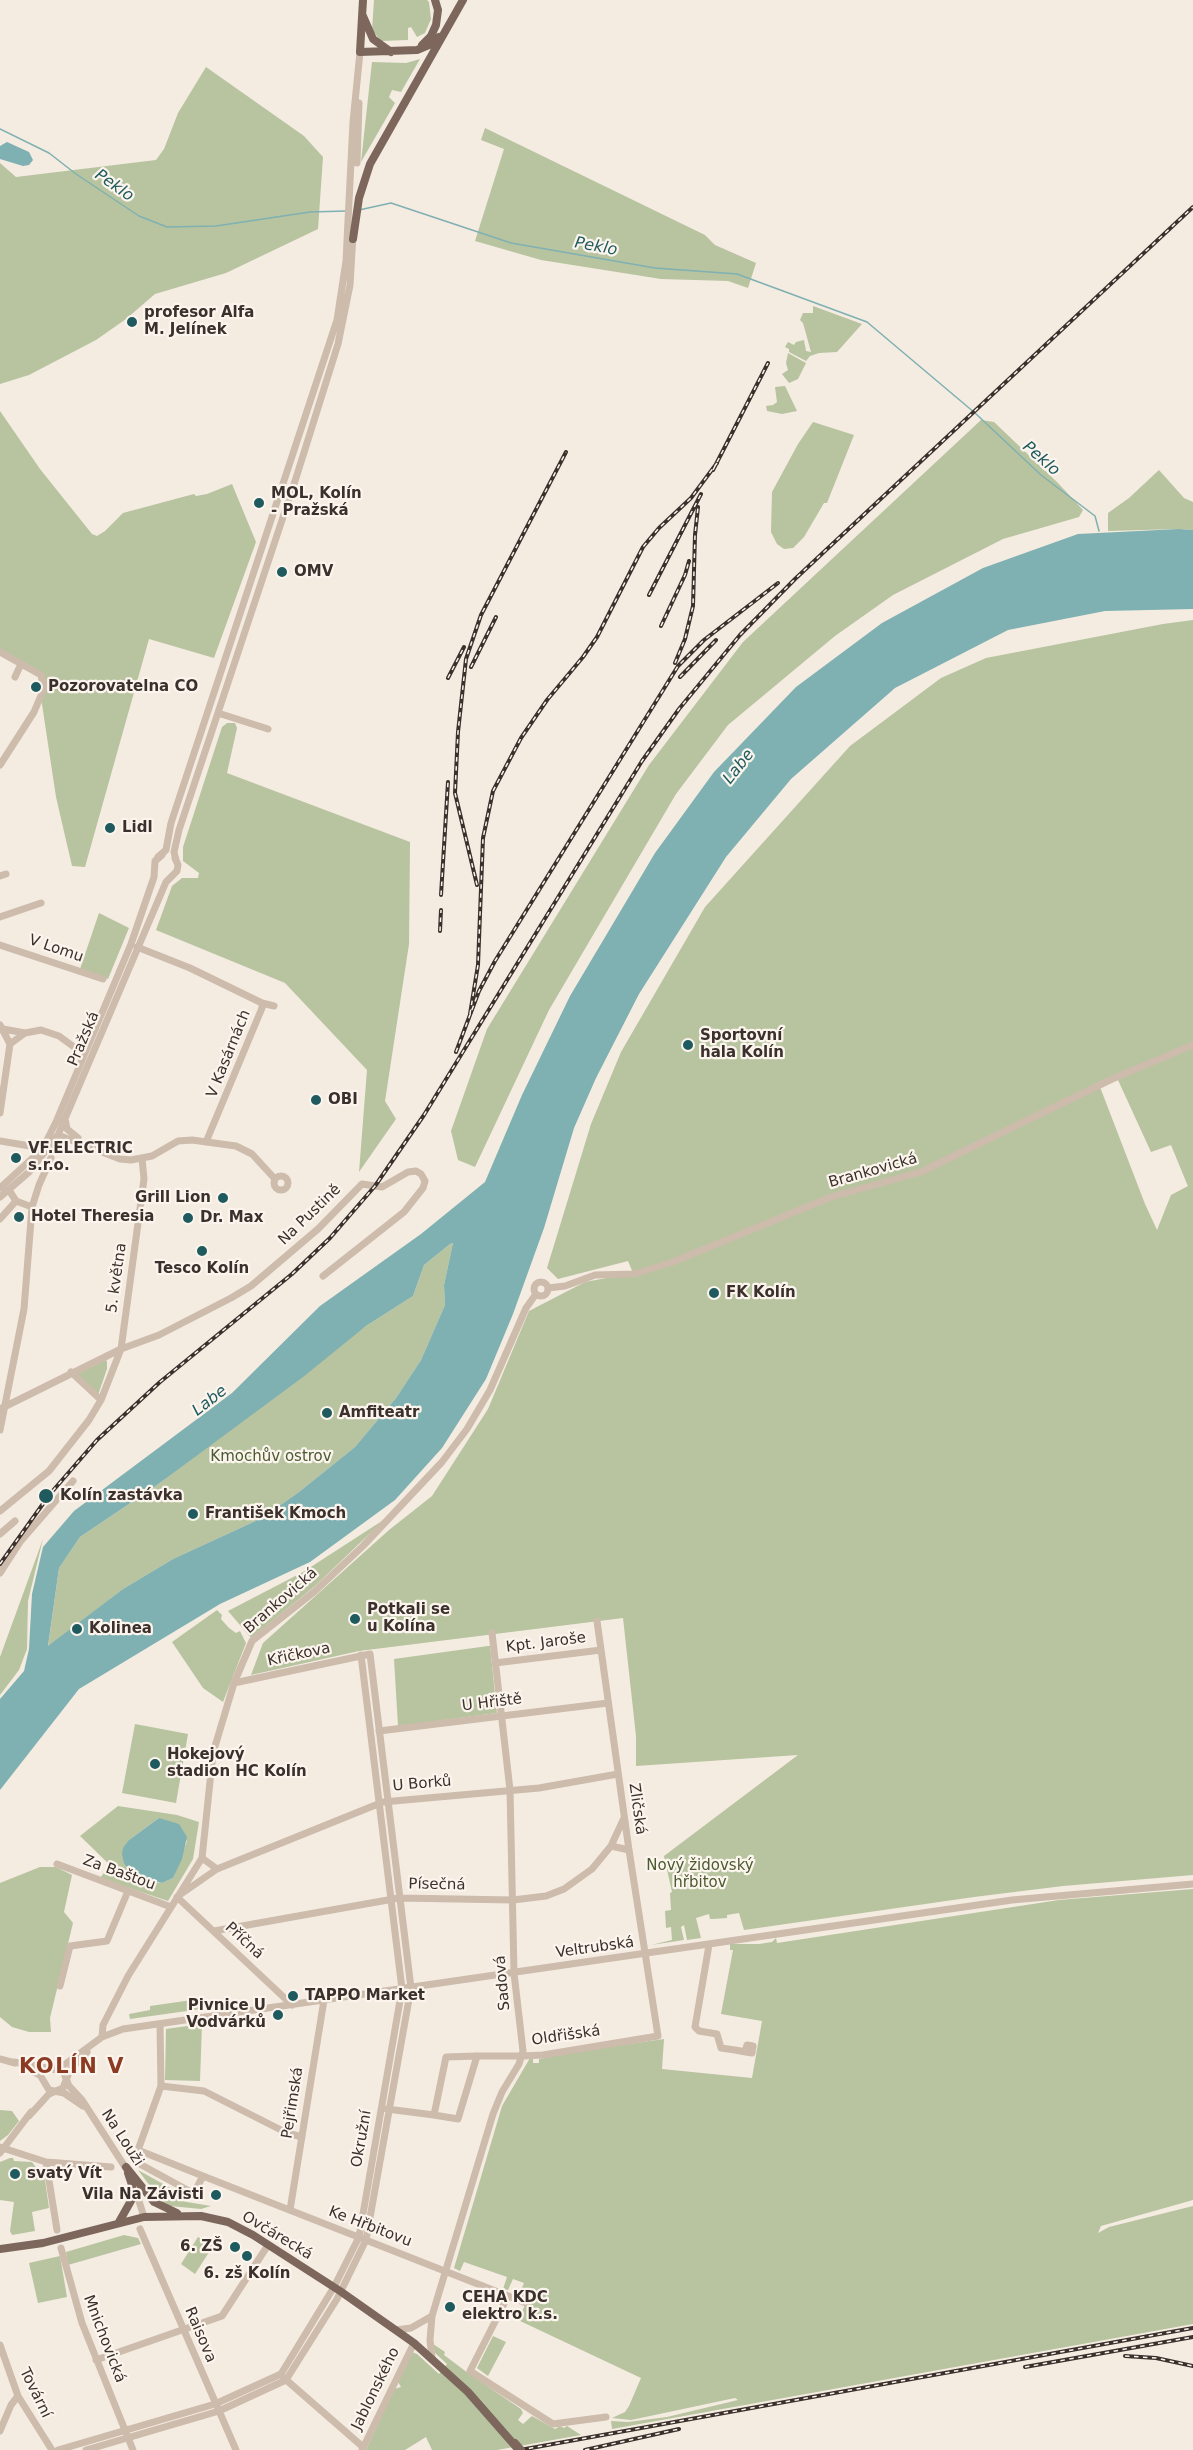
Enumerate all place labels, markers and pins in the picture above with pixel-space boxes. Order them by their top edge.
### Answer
place label: profesor Alfa M. Jelínek [144,304,254,339]
marker: profesor Alfa M. Jelínek [125,315,139,329]
place label: MOL, Kolín - Pražská [271,485,362,520]
marker: MOL, Kolín - Pražská [252,496,266,510]
place label: OMV [294,563,333,581]
marker: OMV [275,565,289,579]
place label: Pozorovatelna CO [48,678,198,696]
marker: Pozorovatelna CO [29,680,43,694]
place label: Lidl [122,819,153,837]
marker: Lidl [103,821,117,835]
place label: Sportovní hala Kolín [700,1027,784,1062]
marker: Sportovní hala Kolín [681,1038,695,1052]
place label: OBI [328,1091,358,1109]
marker: OBI [309,1093,323,1107]
place label: VF.ELECTRIC s.r.o. [28,1140,133,1175]
marker: VF.ELECTRIC s.r.o. [9,1151,23,1165]
place label: Grill Lion [135,1189,211,1207]
marker: Grill Lion [216,1191,230,1205]
place label: Hotel Theresia [31,1208,154,1226]
place label: Dr. Max [200,1209,263,1227]
marker: Hotel Theresia [12,1210,26,1224]
marker: Dr. Max [181,1211,195,1225]
marker: Tesco Kolín [195,1244,209,1258]
place label: Tesco Kolín [155,1260,249,1278]
place label: FK Kolín [726,1284,796,1302]
marker: FK Kolín [707,1286,721,1300]
place label: Amfiteatr [339,1404,419,1422]
marker: Amfiteatr [320,1406,334,1420]
marker: Kolín zastávka [37,1487,55,1505]
place label: Kolín zastávka [60,1487,183,1505]
place label: František Kmoch [205,1505,346,1523]
marker: František Kmoch [186,1507,200,1521]
place label: Potkali se u Kolína [367,1601,450,1636]
marker: Potkali se u Kolína [348,1612,362,1626]
place label: Kolinea [89,1620,152,1638]
marker: Kolinea [70,1622,84,1636]
place label: Hokejový stadion HC Kolín [167,1746,307,1781]
marker: Hokejový stadion HC Kolín [148,1757,162,1771]
place label: TAPPO Market [305,1987,425,2005]
marker: TAPPO Market [286,1989,300,2003]
place label: Pivnice U Vodvárků [186,1997,266,2032]
marker: Pivnice U Vodvárků [271,2008,285,2022]
place label: svatý Vít [27,2165,102,2183]
marker: svatý Vít [8,2167,22,2181]
place label: Vila Na Závisti [82,2186,204,2204]
marker: Vila Na Závisti [209,2188,223,2202]
place label: 6. ZŠ [180,2238,223,2256]
marker: 6. ZŠ [228,2240,242,2254]
marker: 6. zš Kolín [240,2249,254,2263]
place label: 6. zš Kolín [204,2265,290,2283]
place label: CEHA KDC elektro k.s. [462,2289,558,2324]
marker: CEHA KDC elektro k.s. [443,2300,457,2314]

